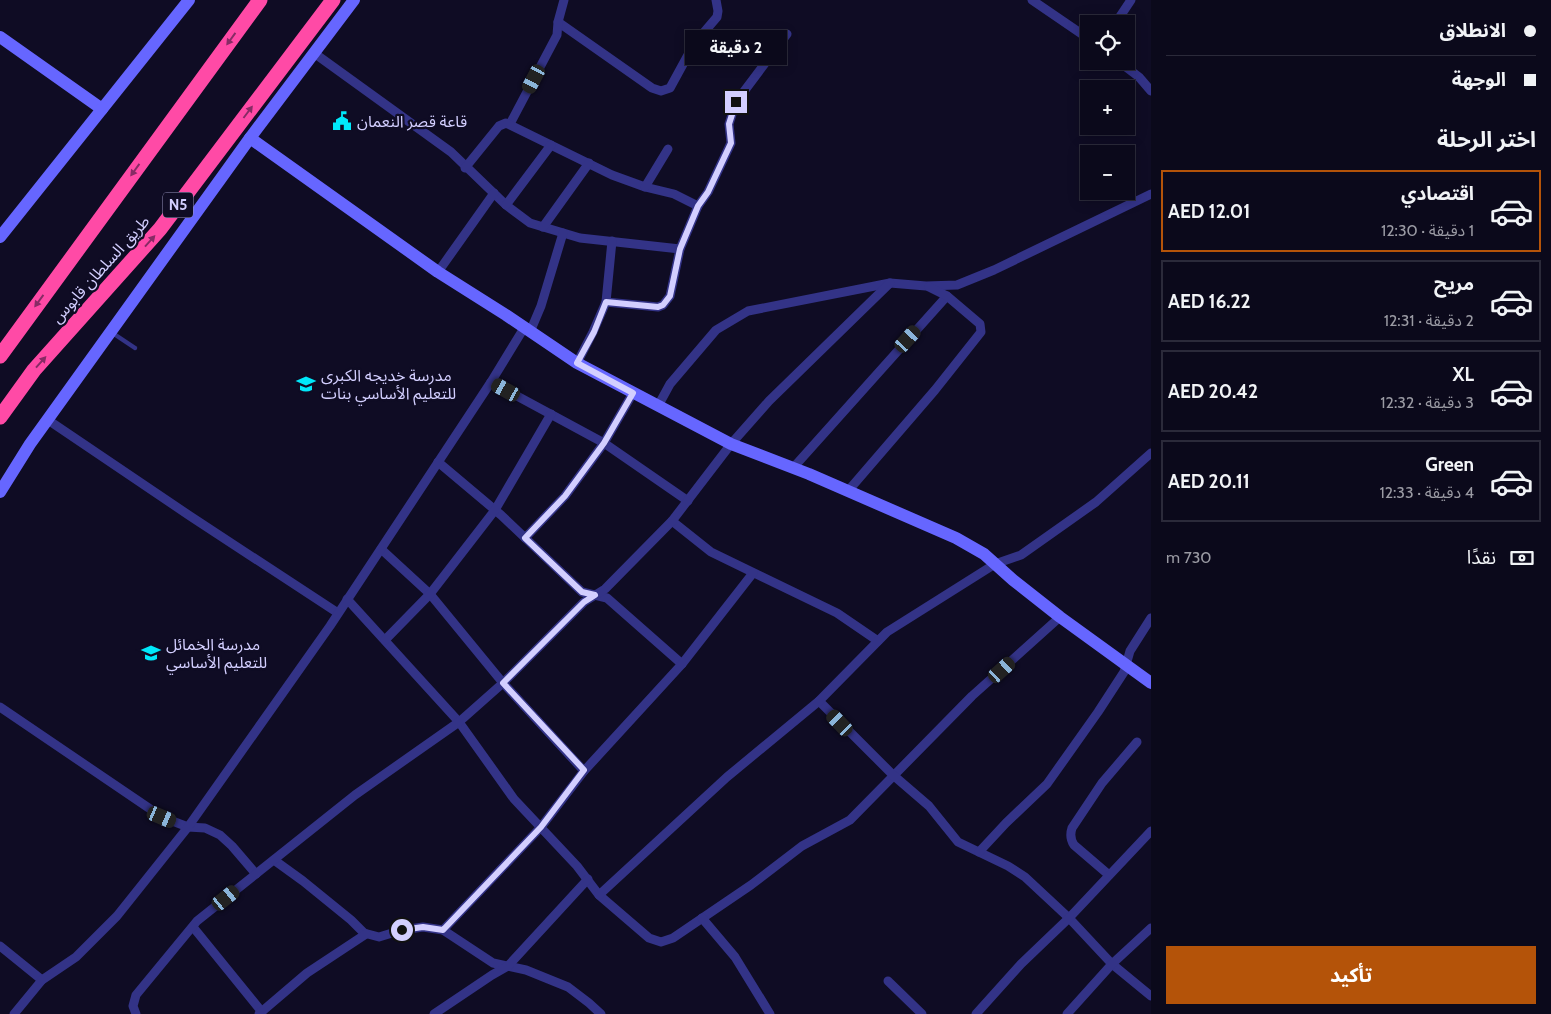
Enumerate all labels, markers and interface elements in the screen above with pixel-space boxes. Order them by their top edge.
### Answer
map controls [1080,15,1135,200]
button: locate [1080,15,1135,70]
text: الانطلاق [1440,19,1506,42]
callout: 2 دقيقة [685,29,787,64]
one-way arrow [226,32,237,45]
text: 2 دقيقة [710,38,762,57]
car [520,62,547,96]
text: الوجهة [1452,68,1506,91]
button: + [1080,80,1135,135]
route end [725,91,747,113]
one-way arrow [243,106,254,119]
public building icon: قاعة قصر النعمان [331,110,353,132]
place label: قاعة قصر النعمان [357,112,467,131]
text: اختر الرحلة [1437,126,1536,153]
button: − [1080,145,1135,200]
one-way arrow [130,163,140,177]
text: اقتصادي [1401,182,1474,205]
icon: car [1489,189,1534,234]
road number: N5 [163,192,193,218]
text: AED 12.01 [1168,200,1250,223]
street label: طريق السلطان قابوس [47,212,154,328]
text: 1 دقيقة · 12:30 [1381,221,1474,240]
one-way arrow [144,235,155,248]
text: مريح [1434,272,1474,295]
icon: car [1489,279,1534,324]
text: AED 16.22 [1168,290,1251,313]
one-way arrow [34,294,44,308]
text: 2 دقيقة · 12:31 [1384,311,1474,330]
car [892,323,923,355]
one-way arrow [35,356,47,368]
text: XL [1453,363,1474,386]
place label: مدرسة خديجه الكبرى للتعليم الأساسي بنات [321,366,456,406]
icon: car [1489,369,1534,414]
school or university icon: مدرسة خديجه الكبرى للتعليم الأساسي بنات [295,373,317,395]
car [489,376,522,404]
text: AED 20.42 [1168,380,1258,403]
text: 3 دقيقة · 12:32 [1380,393,1474,412]
text: Green [1425,453,1474,476]
icon: car [1489,459,1534,504]
text: AED 20.11 [1168,470,1250,493]
text: 4 دقيقة · 12:33 [1379,483,1474,502]
icon: cash [1508,544,1536,572]
text: نقدًا [1467,546,1496,569]
text: 730 m [1166,548,1212,567]
place label: مدرسة الخمائل للتعليم الأساسي [166,635,267,675]
school or university icon: مدرسة الخمائل للتعليم الأساسي [140,642,162,664]
car [985,654,1018,686]
car [824,707,855,739]
car [145,804,178,830]
car [209,883,242,913]
route start [391,919,413,941]
button: تأكيد [1166,946,1536,1004]

